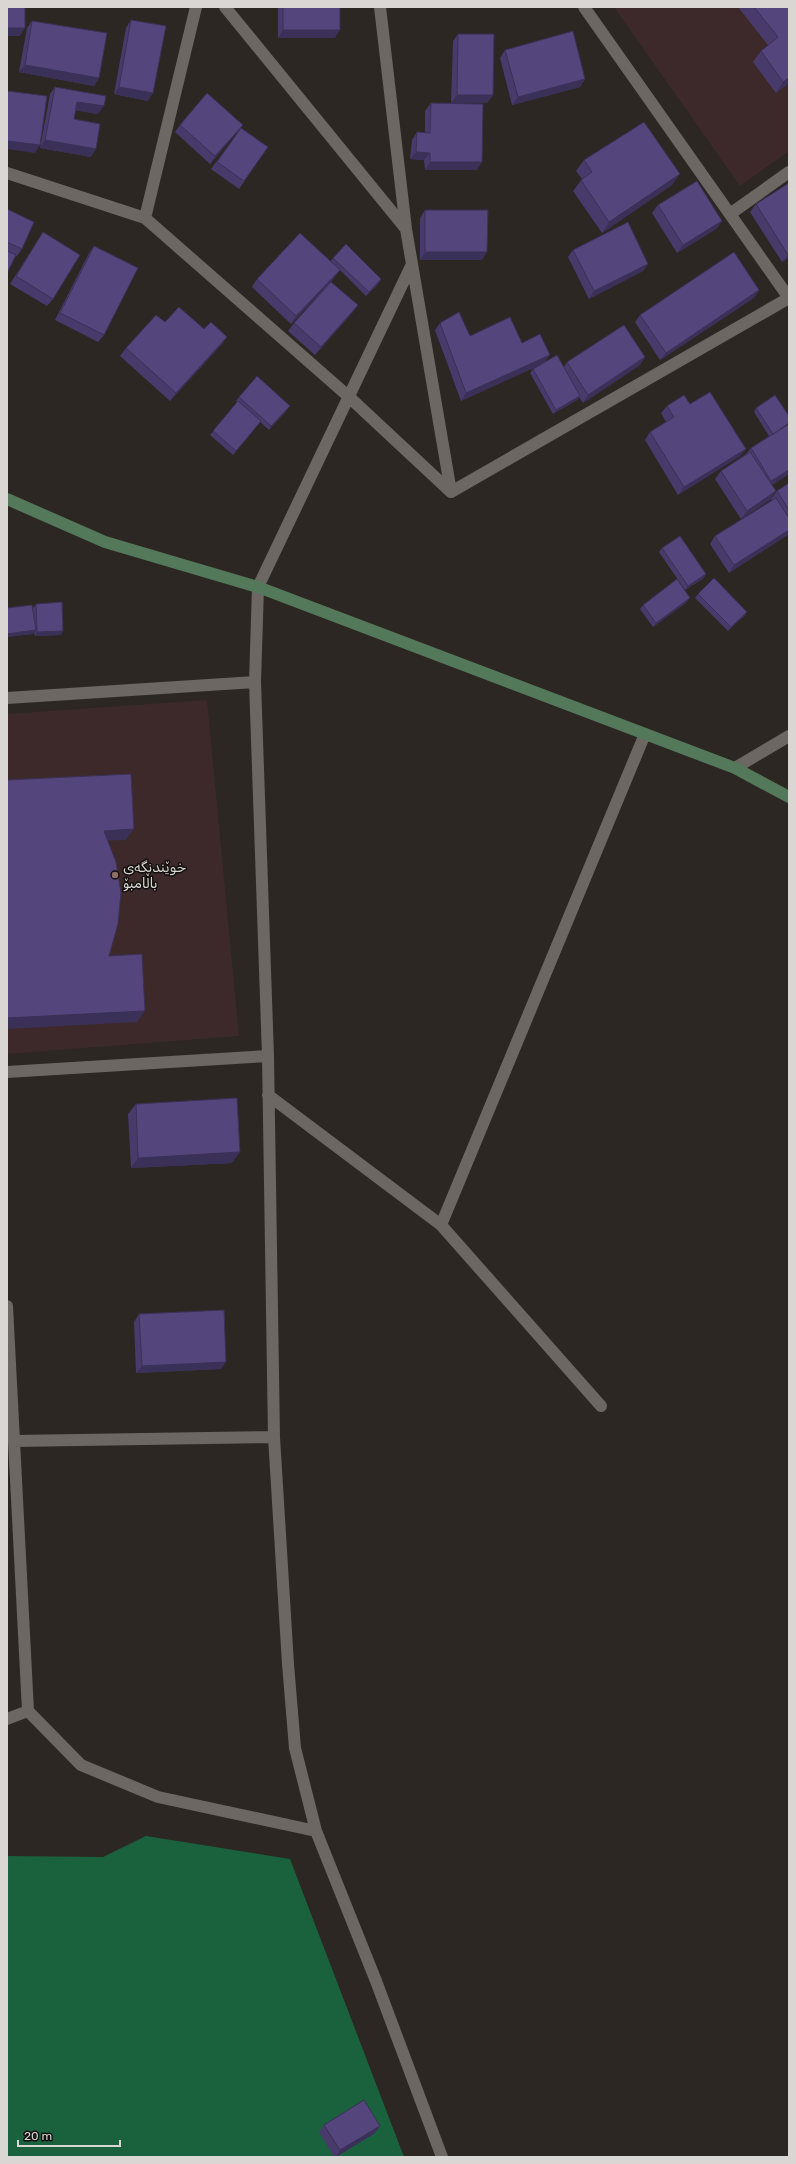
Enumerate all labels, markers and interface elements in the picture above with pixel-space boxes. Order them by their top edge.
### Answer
place label: خوێندنگەی باڵامبۆ [123,859,187,892]
marker: خوێندنگەی باڵامبۆ [110,870,120,880]
scale bar [18,2122,120,2148]
text: 20 m [24,2129,52,2143]

